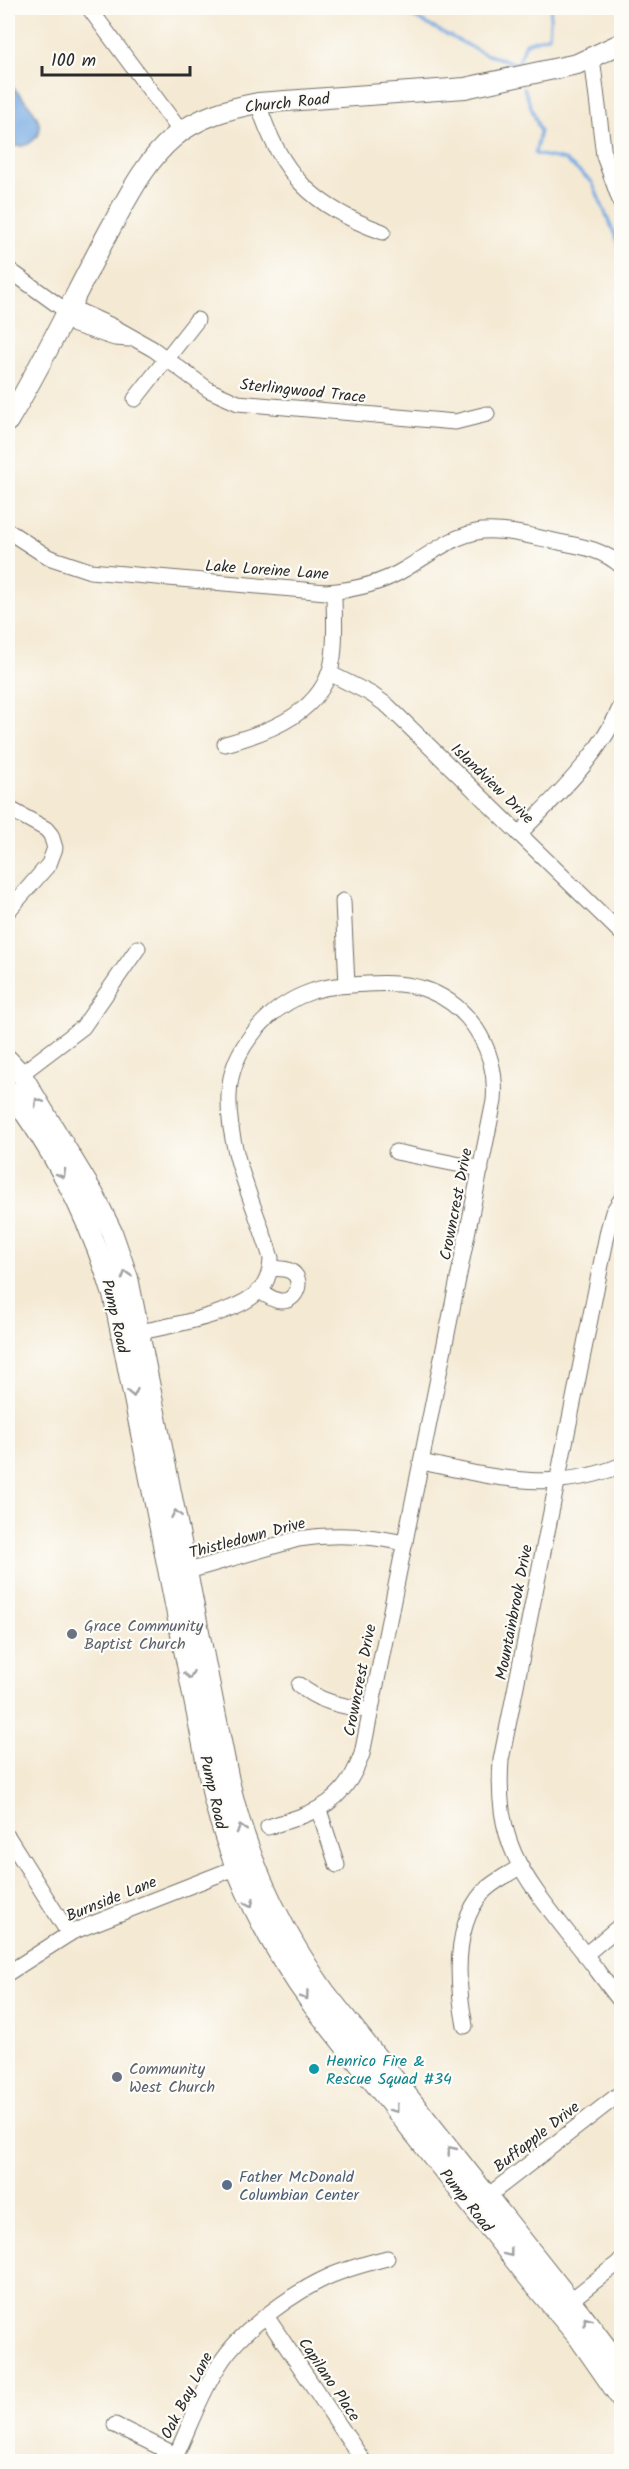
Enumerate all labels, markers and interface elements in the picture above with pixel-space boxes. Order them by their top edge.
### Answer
scale bar [42,39,190,77]
text: 100 m [51,47,96,76]
street label: Church Road [243,86,332,120]
street label: Sterlingwood Trace [239,372,367,411]
street label: Lake Loreine Lane [204,554,329,587]
street label: Islandview Drive [444,738,540,831]
one-way arrow [34,1098,46,1108]
street label: Crowncrest Drive [433,1146,480,1263]
one-way arrow [55,1167,67,1178]
one-way arrow [121,1270,133,1281]
street label: Pump Road [94,1277,135,1357]
one-way arrow [126,1388,139,1398]
one-way arrow [170,1510,183,1520]
street label: Thistledown Drive [186,1511,308,1566]
street label: Mountainbrook Drive [489,1542,540,1682]
place label: Grace Community Baptist Church [84,1614,204,1657]
street label: Crowncrest Drive [337,1622,384,1739]
marker: Grace Community Baptist Church [65,1627,79,1641]
one-way arrow [182,1669,195,1679]
street label: Pump Road [192,1753,233,1833]
one-way arrow [236,1824,249,1835]
street label: Burnside Lane [62,1870,161,1929]
one-way arrow [243,1896,255,1907]
one-way arrow [298,1989,309,2000]
place label: Henrico Fire & Rescue Squad #34 [326,2049,452,2092]
place label: Community West Church [129,2057,215,2100]
marker: Henrico Fire & Rescue Squad #34 [307,2062,321,2076]
marker: Community West Church [110,2070,124,2084]
street label: Buffapple Drive [488,2095,585,2179]
one-way arrow [388,2102,399,2113]
one-way arrow [448,2146,459,2157]
street label: Pump Road [433,2164,499,2239]
place label: Father McDonald Columbian Center [239,2165,361,2208]
marker: Father McDonald Columbian Center [220,2178,234,2192]
one-way arrow [502,2247,513,2258]
one-way arrow [583,2316,594,2327]
street label: Capilano Place [291,2333,366,2427]
street label: Oak Bay Lane [155,2348,220,2444]

